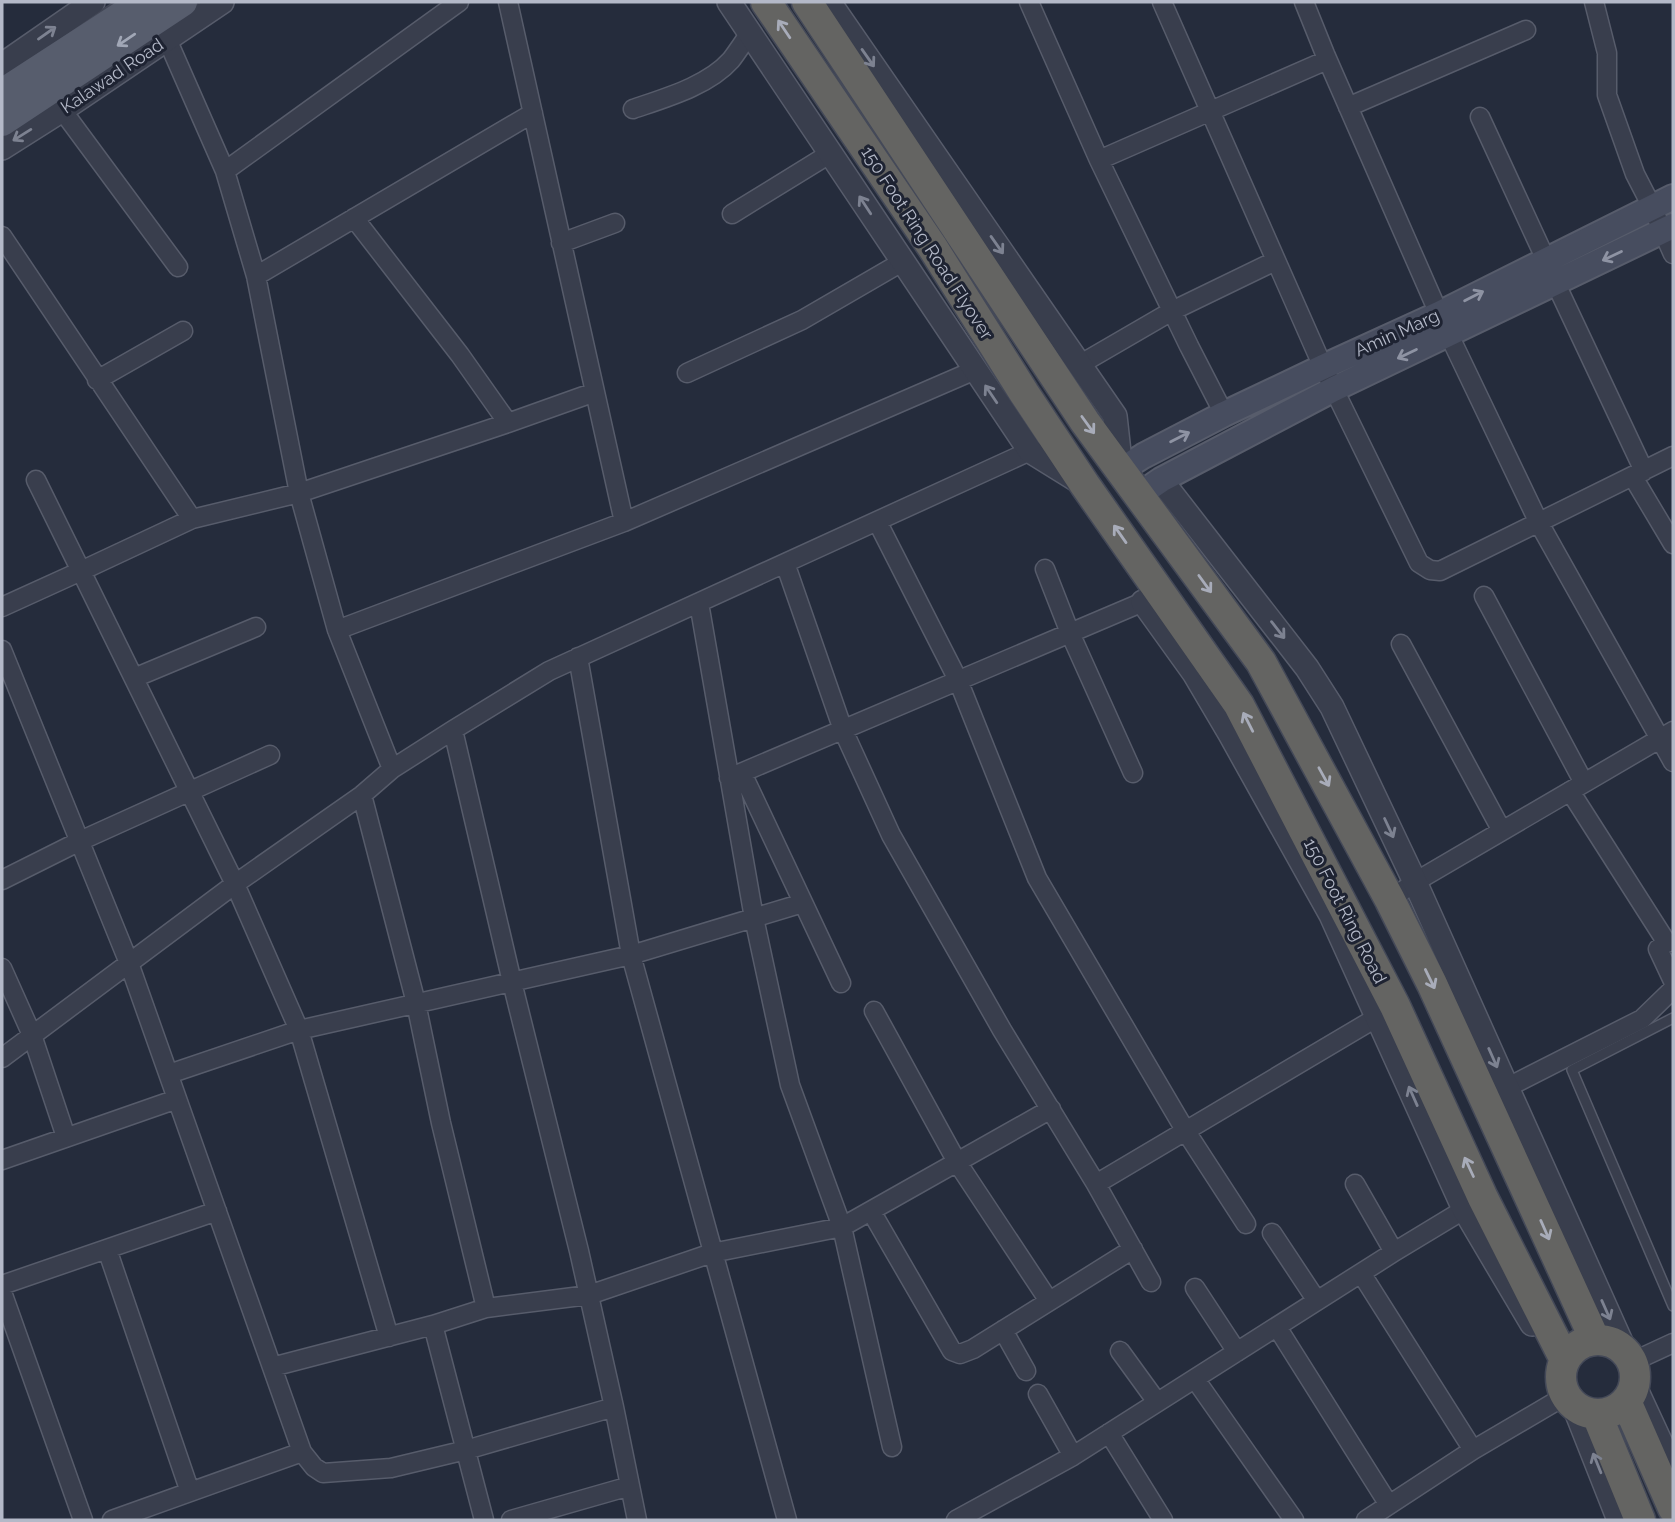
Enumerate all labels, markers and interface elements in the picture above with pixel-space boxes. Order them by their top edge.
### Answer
one-way arrow [777,20,791,39]
one-way arrow [37,26,56,40]
one-way arrow [117,32,136,47]
street label: Kalawad Road [57,34,167,118]
one-way arrow [861,48,875,67]
one-way arrow [13,128,33,142]
street label: 150 Foot Ring Road Flyover [857,142,998,344]
one-way arrow [858,196,872,215]
one-way arrow [990,235,1004,254]
one-way arrow [1602,250,1623,264]
one-way arrow [1463,289,1484,303]
street label: Amin Marg [1351,305,1442,361]
one-way arrow [1397,348,1418,361]
one-way arrow [984,385,998,404]
one-way arrow [1081,415,1095,434]
one-way arrow [1170,429,1190,443]
one-way arrow [1113,525,1127,544]
one-way arrow [1197,574,1212,593]
one-way arrow [1271,621,1286,639]
one-way arrow [1240,712,1254,733]
one-way arrow [1318,766,1331,787]
one-way arrow [1383,817,1396,838]
street label: 150 Foot Ring Road [1300,835,1391,987]
one-way arrow [1423,968,1437,989]
one-way arrow [1487,1047,1500,1068]
one-way arrow [1406,1086,1419,1107]
one-way arrow [1461,1157,1475,1178]
one-way arrow [1539,1219,1552,1240]
one-way arrow [1600,1299,1613,1320]
one-way arrow [1589,1453,1602,1475]

